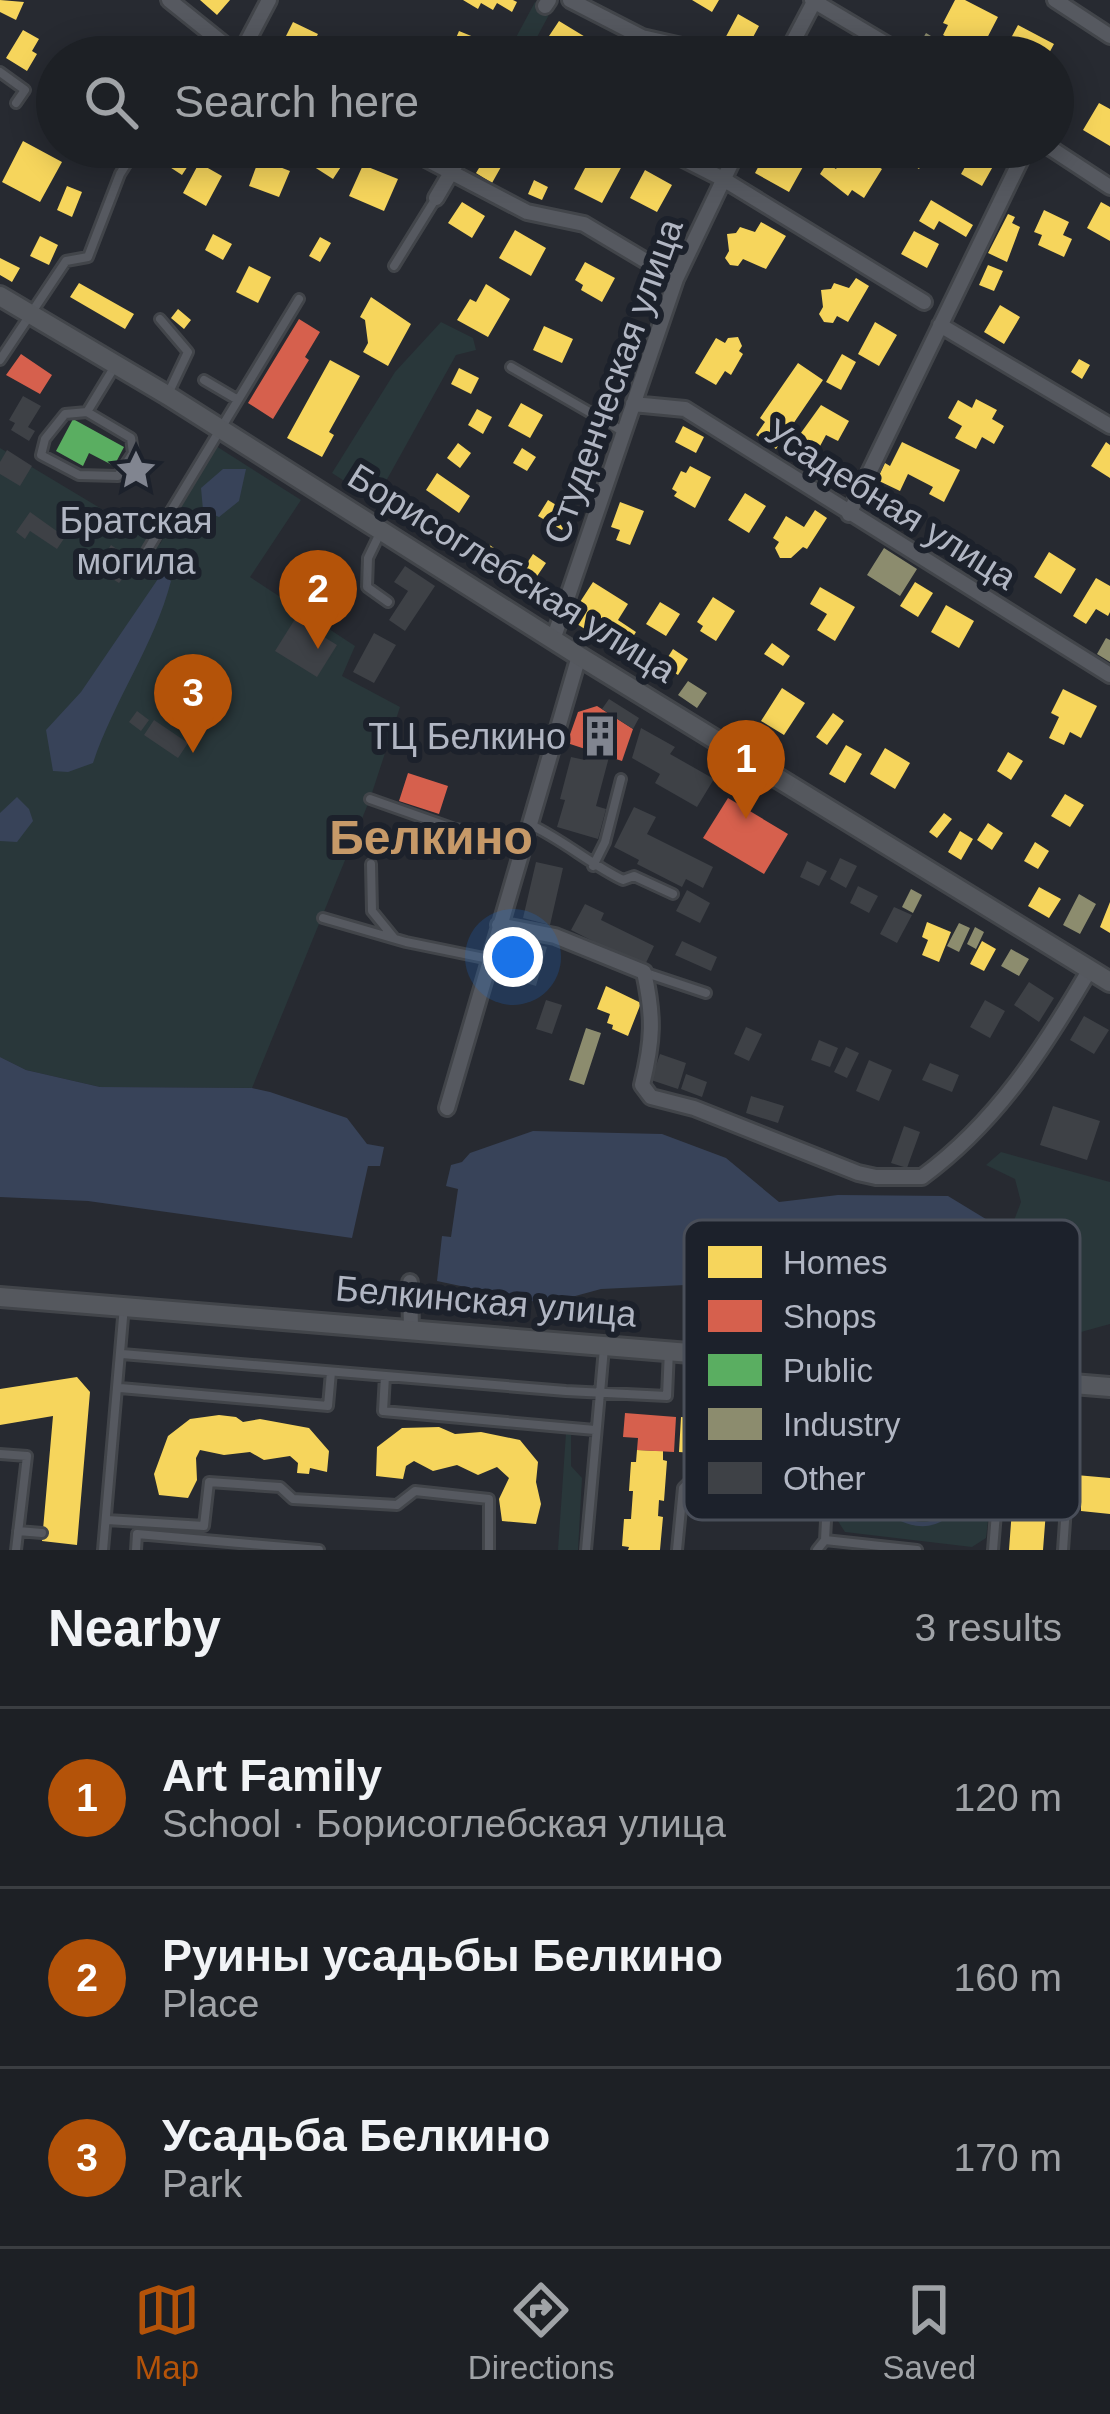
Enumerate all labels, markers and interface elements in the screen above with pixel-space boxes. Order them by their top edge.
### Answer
search box [36,36,1074,168]
icon: search [78,69,144,135]
text: Search here [174,76,419,127]
street label: Студенческая улица [535,212,691,549]
street label: Усадебная улица [758,410,1025,598]
place icon: Братская могила [113,447,159,493]
street label: Борисоглебская улица [341,455,684,691]
place label: Братская могила [59,500,213,582]
pin: 2 [279,550,357,649]
pin: 3 [154,654,232,753]
building icon: ТЦ Белкино [577,713,623,759]
place label: ТЦ Белкино [368,716,566,757]
pin: 1 [707,720,785,819]
district label: Белкино [329,811,533,864]
your location [483,927,543,987]
legend [684,1220,1080,1520]
text: Homes [783,1244,888,1281]
street label: Белкинская улица [334,1267,639,1335]
text: Shops [783,1298,877,1335]
text: Public [783,1352,873,1389]
text: Industry [783,1406,901,1443]
text: Other [783,1460,866,1497]
text: Nearby [48,1600,221,1657]
text: 3 results [915,1606,1062,1649]
text: Art Family [162,1750,382,1801]
text: 1 [76,1776,98,1819]
text: 120 m [954,1776,1062,1819]
text: School · Борисоглебская улица [162,1802,726,1845]
text: Руины усадьбы Белкино [162,1930,723,1981]
text: 2 [76,1956,98,1999]
text: 160 m [954,1956,1062,1999]
text: Place [162,1982,260,2025]
text: Усадьба Белкино [162,2110,550,2161]
text: 3 [76,2136,98,2179]
text: 170 m [954,2136,1062,2179]
text: Park [162,2162,242,2205]
tab: Map [134,2277,200,2387]
tab: Directions [468,2277,615,2387]
tab: Saved [882,2277,976,2387]

